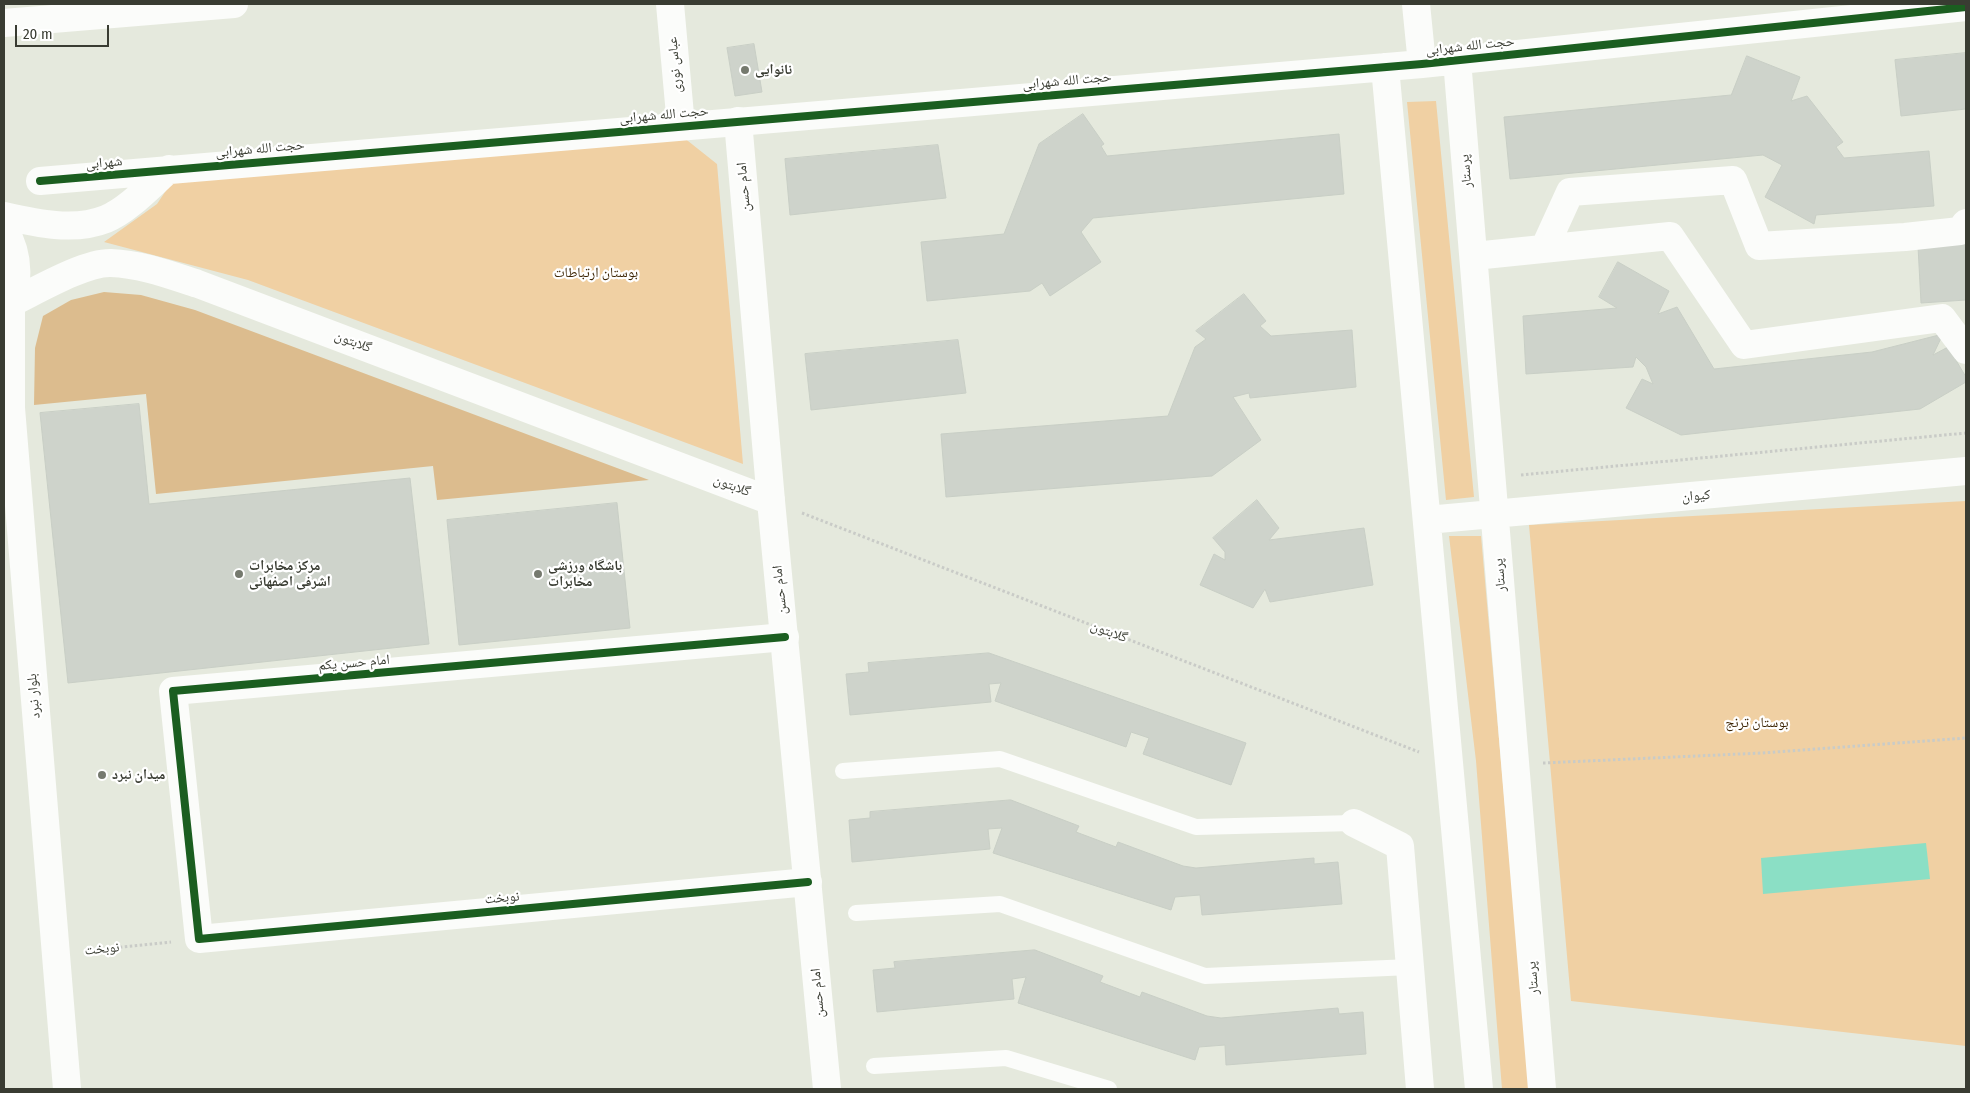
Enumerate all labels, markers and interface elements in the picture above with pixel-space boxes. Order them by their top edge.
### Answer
scale bar [18,15,111,47]
text: 20 m [23,25,53,43]
street label: حجت الله شهرابی [1425,33,1515,59]
street label: عباس نوری [664,36,686,94]
place label: نانوایی [755,62,792,78]
marker: نانوایی [739,64,751,76]
street label: حجت الله شهرابی [1022,69,1112,93]
street label: حجت الله شهرابی [619,103,709,127]
street label: حجت الله شهرابی [215,137,305,161]
street label: شهرابی [85,153,123,173]
street label: پرستار [1456,154,1476,188]
street label: امام حسن [733,161,755,213]
park label: بوستان ارتباطات [554,265,638,281]
street label: گلابتون [332,327,374,357]
street label: گلابتون [711,471,753,501]
street label: کیوان [1681,486,1711,506]
place label: مرکز مخابرات اشرفی اصفهانی [249,558,331,590]
place label: باشگاه ورزشی مخابرات [548,558,622,590]
street label: پرستار [1490,558,1510,592]
street label: امام حسن [769,564,791,616]
marker: مرکز مخابرات اشرفی اصفهانی [233,568,245,580]
marker: باشگاه ورزشی مخابرات [532,568,544,580]
street label: گلابتون [1088,617,1130,647]
street label: امام حسن یکم [318,652,390,674]
street label: بلوار نبرد [24,673,44,719]
park label: بوستان ترنج [1725,715,1789,731]
place label: میدان نبرد [112,767,165,783]
marker: میدان نبرد [96,769,108,781]
street label: نوبخت [484,888,520,908]
street label: نوبخت [84,939,120,959]
street label: پرستار [1523,961,1543,995]
street label: امام حسن [807,967,829,1019]

